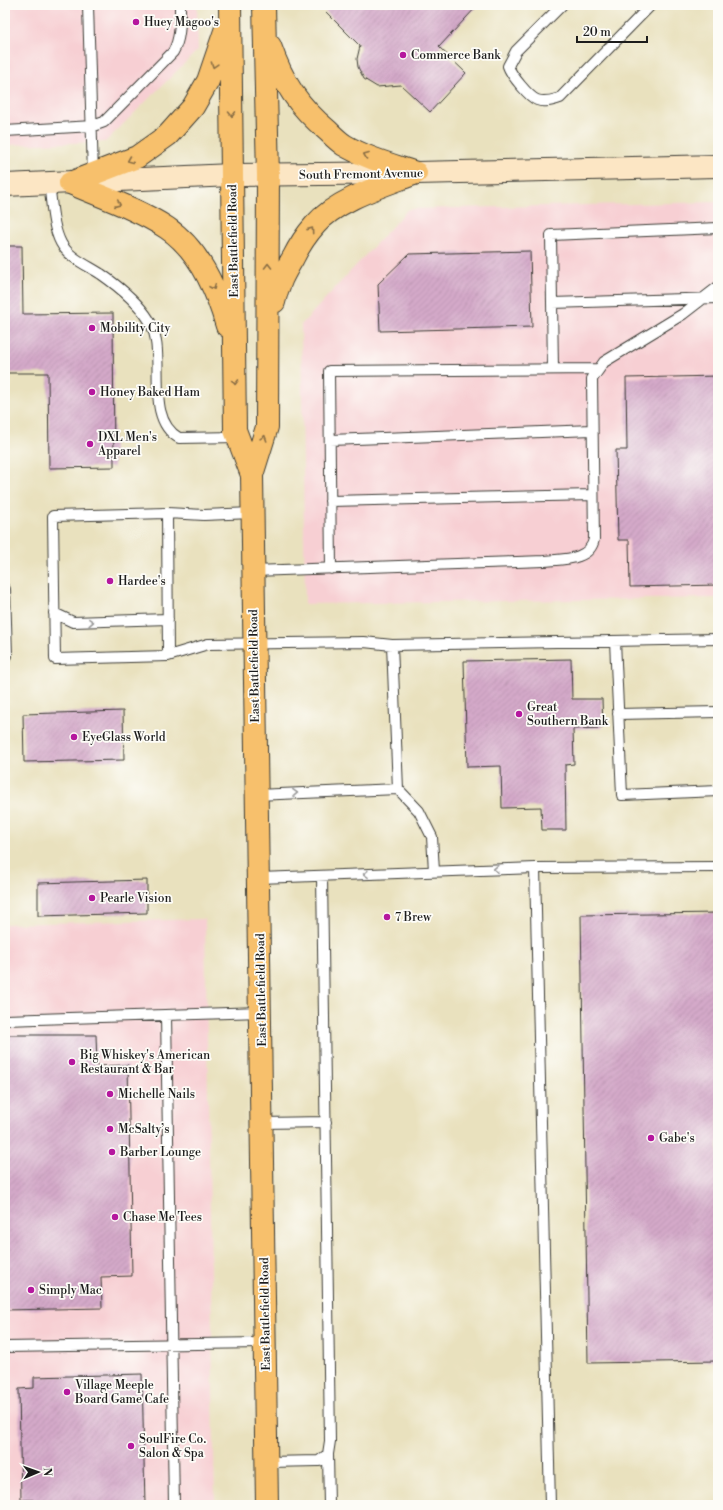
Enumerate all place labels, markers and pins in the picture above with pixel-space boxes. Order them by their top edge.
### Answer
place label: Huey Magoo's [144,15,219,30]
marker: Huey Magoo's [131,17,141,27]
place label: Commerce Bank [411,48,501,63]
marker: Commerce Bank [398,50,408,60]
place label: Mobility City [100,321,170,336]
marker: Mobility City [87,323,97,333]
place label: Honey Baked Ham [100,385,201,400]
marker: Honey Baked Ham [87,387,97,397]
place label: DXL Men's Apparel [97,430,157,459]
marker: DXL Men's Apparel [85,439,95,449]
place label: Hardee's [118,574,166,589]
marker: Hardee's [105,576,115,586]
place label: Great Southern Bank [527,700,609,729]
marker: Great Southern Bank [514,709,524,719]
place label: EyeGlass World [82,730,166,745]
marker: EyeGlass World [69,732,79,742]
place label: Pearle Vision [100,891,172,906]
marker: Pearle Vision [87,893,97,903]
place label: 7 Brew [395,910,432,925]
marker: 7 Brew [382,912,392,922]
place label: Big Whiskey's American Restaurant & Bar [79,1048,210,1077]
marker: Big Whiskey's American Restaurant & Bar [67,1057,77,1067]
place label: Michelle Nails [118,1087,195,1102]
marker: Michelle Nails [105,1089,115,1099]
place label: McSalty’s [118,1122,170,1137]
marker: McSalty’s [105,1124,115,1134]
place label: Gabe's [659,1131,695,1146]
marker: Gabe's [646,1133,656,1143]
place label: Barber Lounge [119,1145,201,1160]
marker: Barber Lounge [107,1147,117,1157]
place label: Chase Me Tees [123,1210,202,1225]
marker: Chase Me Tees [110,1212,120,1222]
place label: Simply Mac [39,1283,102,1298]
marker: Simply Mac [26,1285,36,1295]
place label: Village Meeple Board Game Cafe [74,1378,169,1407]
marker: Village Meeple Board Game Cafe [62,1387,72,1397]
place label: SoulFire Co. Salon & Spa [139,1432,206,1461]
marker: SoulFire Co. Salon & Spa [126,1441,136,1451]

